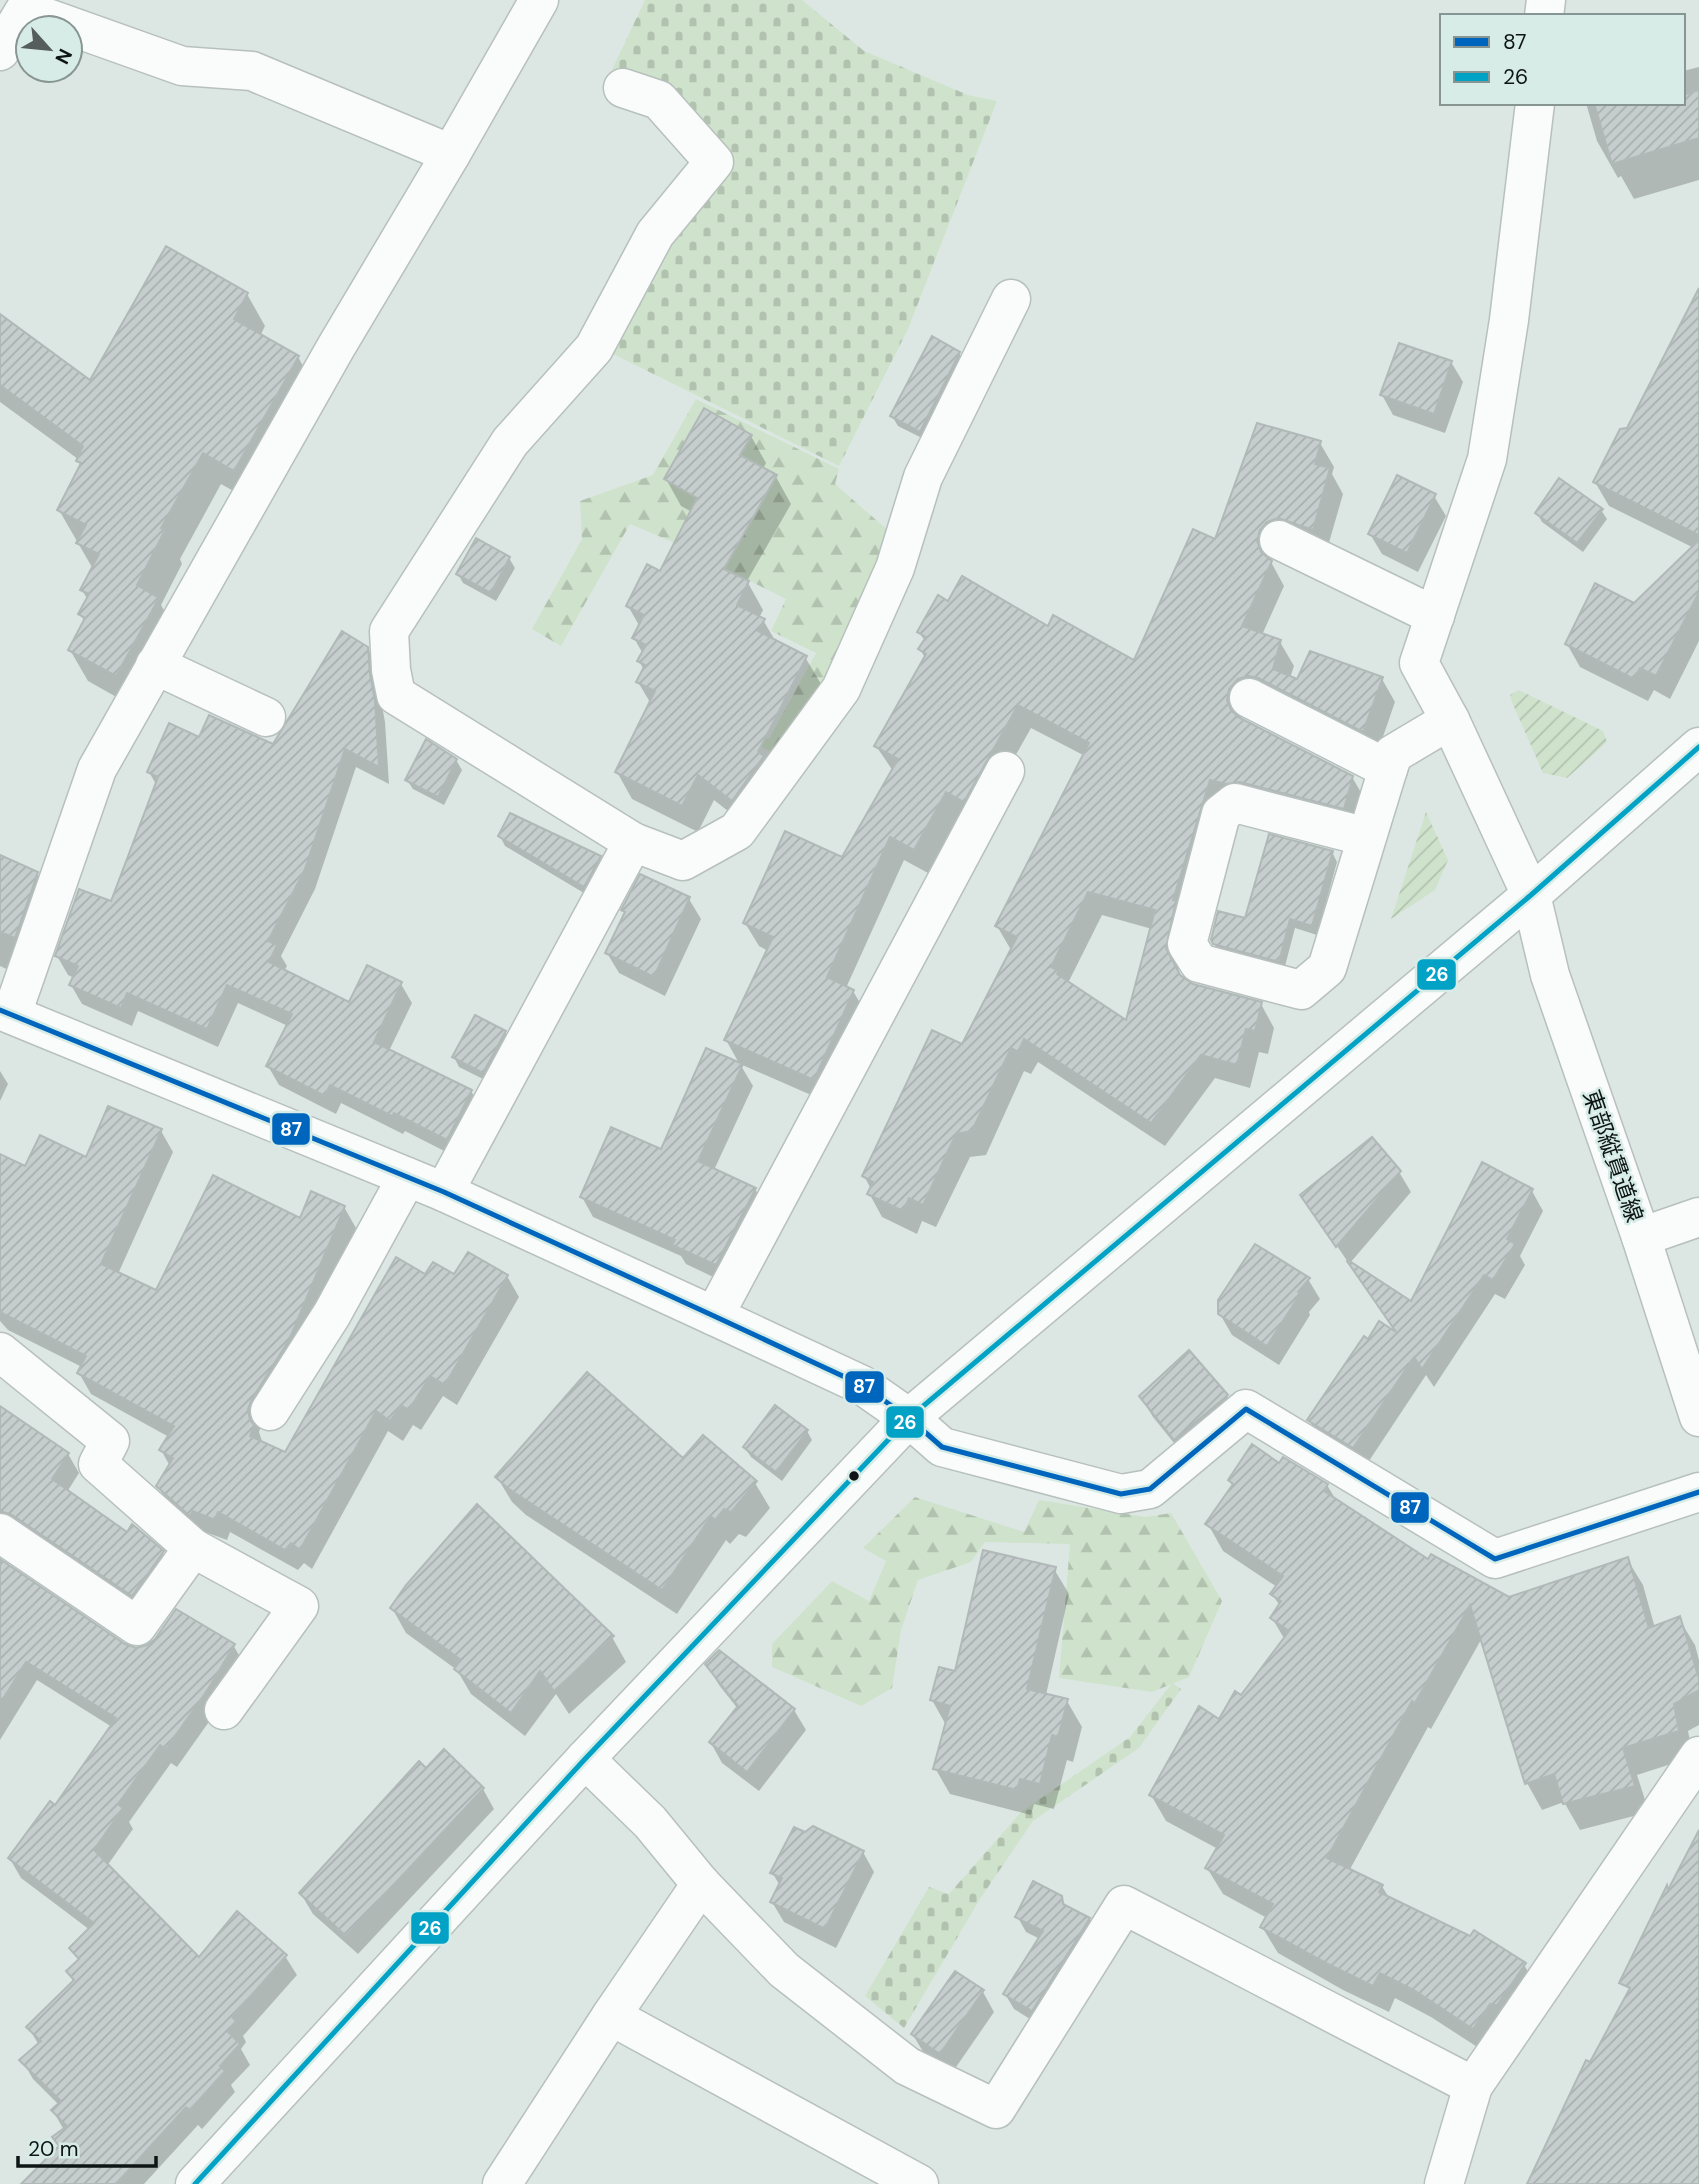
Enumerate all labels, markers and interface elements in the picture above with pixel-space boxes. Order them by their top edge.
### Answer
north arrow [14,14,84,84]
legend [1440,14,1685,105]
text: 87 [1503,28,1526,56]
text: N [49,45,78,68]
text: 26 [1503,63,1528,91]
line badge: 26 [1416,958,1457,991]
text: 26 [1425,962,1449,987]
street label: 東部縦貫道線 [1576,1086,1650,1226]
line badge: 87 [271,1112,311,1146]
text: 87 [280,1117,302,1142]
line badge: 87 [844,1370,885,1404]
text: 87 [853,1374,875,1399]
line badge: 26 [885,1405,925,1439]
text: 26 [893,1410,917,1435]
unlabelled marker [847,1469,861,1483]
line badge: 87 [1390,1491,1430,1524]
text: 87 [1399,1495,1421,1520]
line badge: 26 [410,1911,450,1945]
text: 26 [418,1916,442,1941]
scale bar [18,2124,156,2168]
text: 20 m [28,2135,79,2163]

